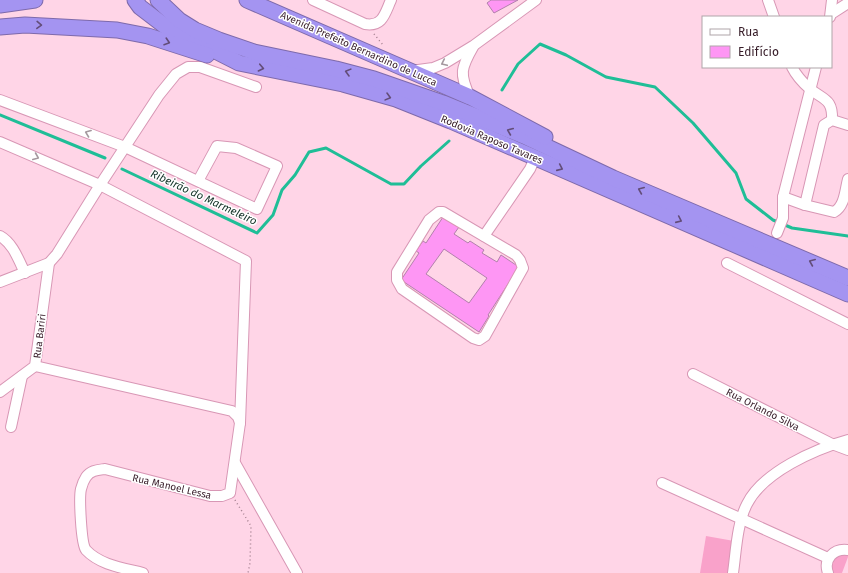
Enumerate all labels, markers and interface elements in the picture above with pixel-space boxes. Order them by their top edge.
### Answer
street label: Avenida Prefeito Bernardino de Lucca [279,9,439,89]
legend [702,16,832,68]
one-way arrow [36,21,42,30]
text: Rua [738,25,759,39]
one-way arrow [164,37,171,46]
text: Edifício [738,45,779,59]
one-way arrow [441,58,448,66]
one-way arrow [258,63,264,72]
one-way arrow [345,68,352,77]
one-way arrow [385,92,391,100]
street label: Rodovia Raposo Tavares [439,113,545,167]
one-way arrow [506,127,513,135]
one-way arrow [85,130,92,138]
one-way arrow [32,153,39,161]
one-way arrow [556,164,563,172]
water label: Ribeirão do Marmeleiro [149,167,259,228]
one-way arrow [638,186,645,194]
one-way arrow [674,215,682,223]
one-way arrow [809,258,816,266]
street label: Rua Bariri [31,313,49,359]
street label: Rua Orlando Silva [724,386,801,434]
street label: Rua Manoel Lessa [131,472,212,502]

